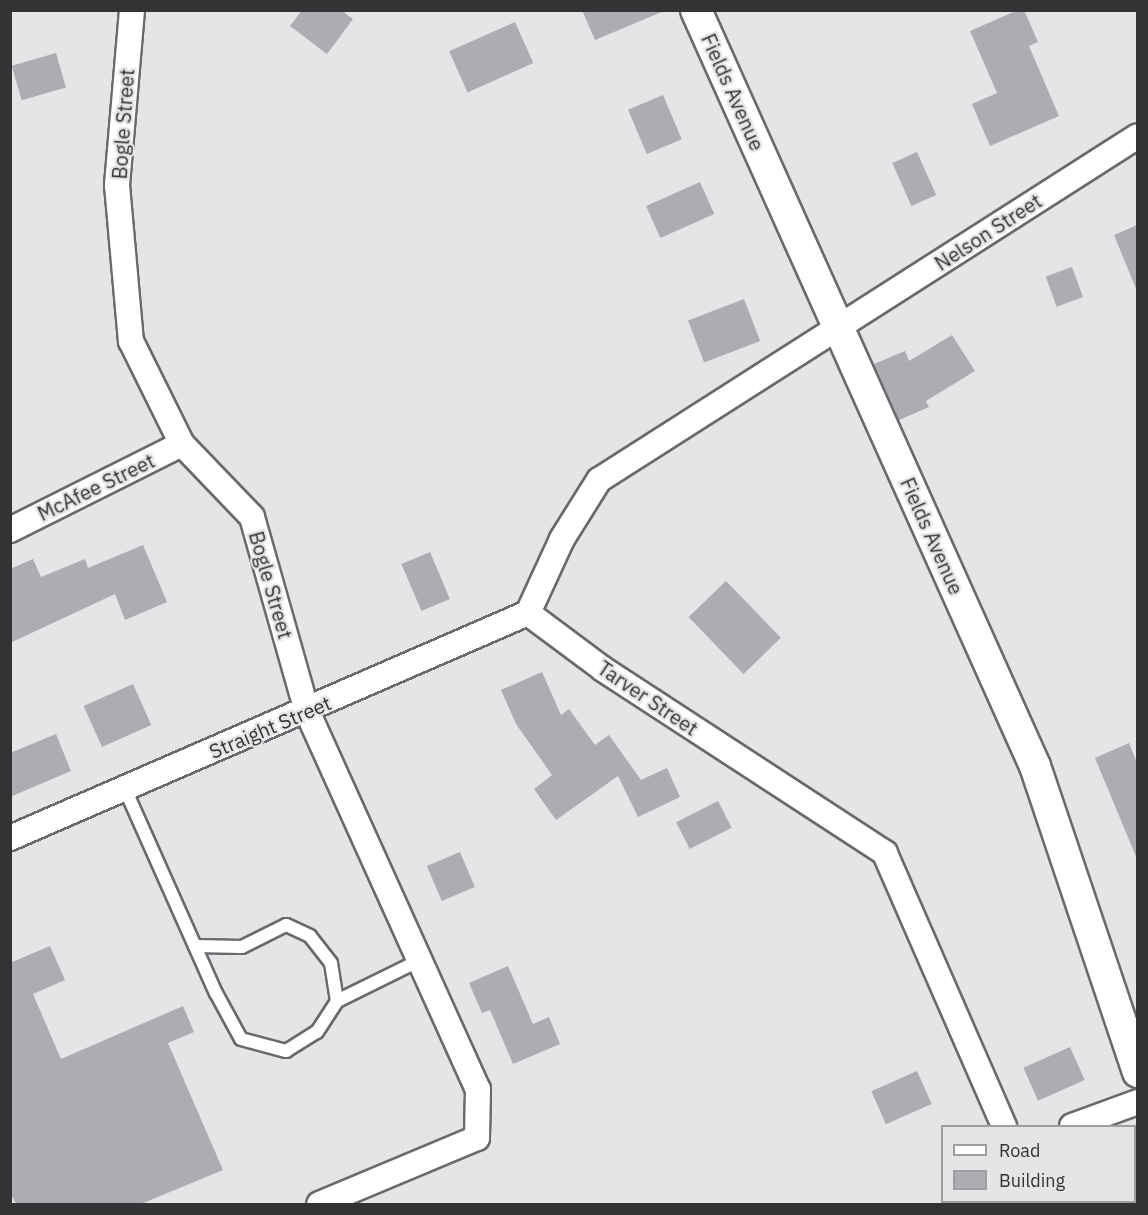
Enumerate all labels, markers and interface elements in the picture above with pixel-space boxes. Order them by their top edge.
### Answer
street label: Fields Avenue [697,30,769,154]
street label: Bogle Street [107,68,139,180]
street label: Nelson Street [930,189,1046,275]
street label: McAfee Street [34,448,158,526]
street label: Fields Avenue [896,474,968,598]
street label: Bogle Street [244,528,298,642]
street label: Tarver Street [593,656,703,740]
street label: Straight Street [205,691,335,763]
legend [941,1125,1136,1203]
text: Road [999,1139,1040,1162]
text: Building [999,1169,1065,1192]

